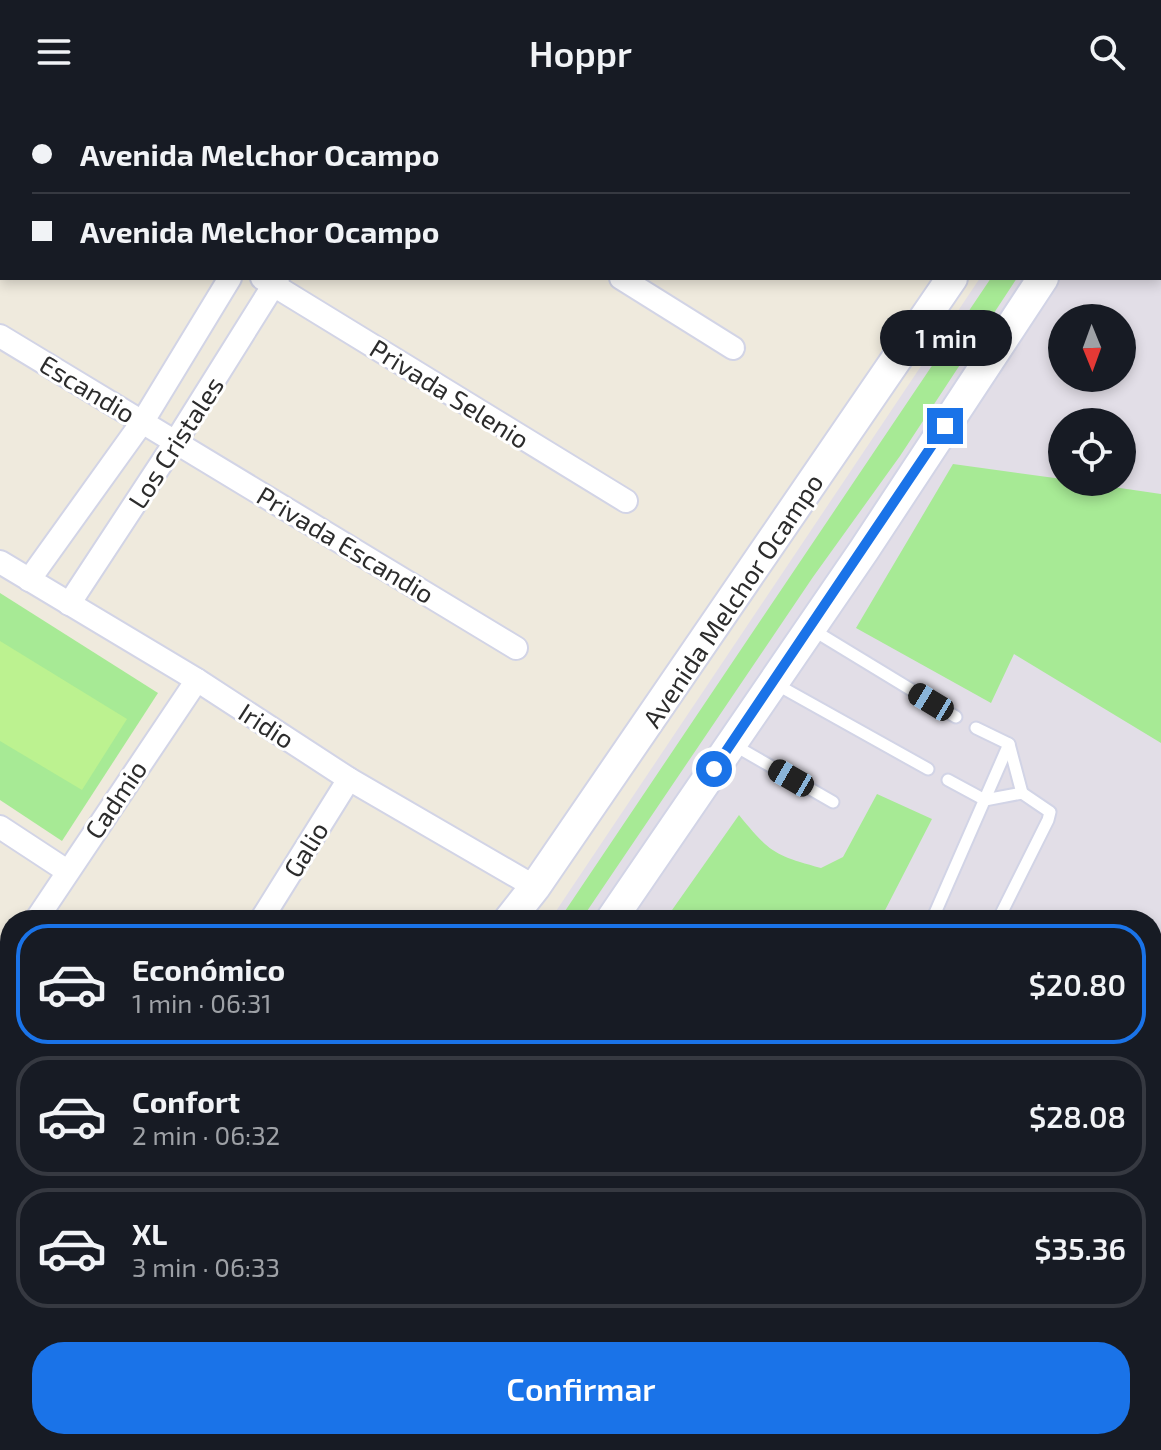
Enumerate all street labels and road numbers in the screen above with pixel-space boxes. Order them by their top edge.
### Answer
street label: Privada Selenio [365,332,535,454]
street label: Escandio [35,347,141,429]
street label: Los Cristales [121,370,229,514]
street label: Avenida Melchor Ocampo [635,467,829,733]
street label: Privada Escandio [252,479,440,609]
street label: Iridio [233,696,301,754]
street label: Cadmio [78,754,152,844]
street label: Galio [276,816,334,882]

